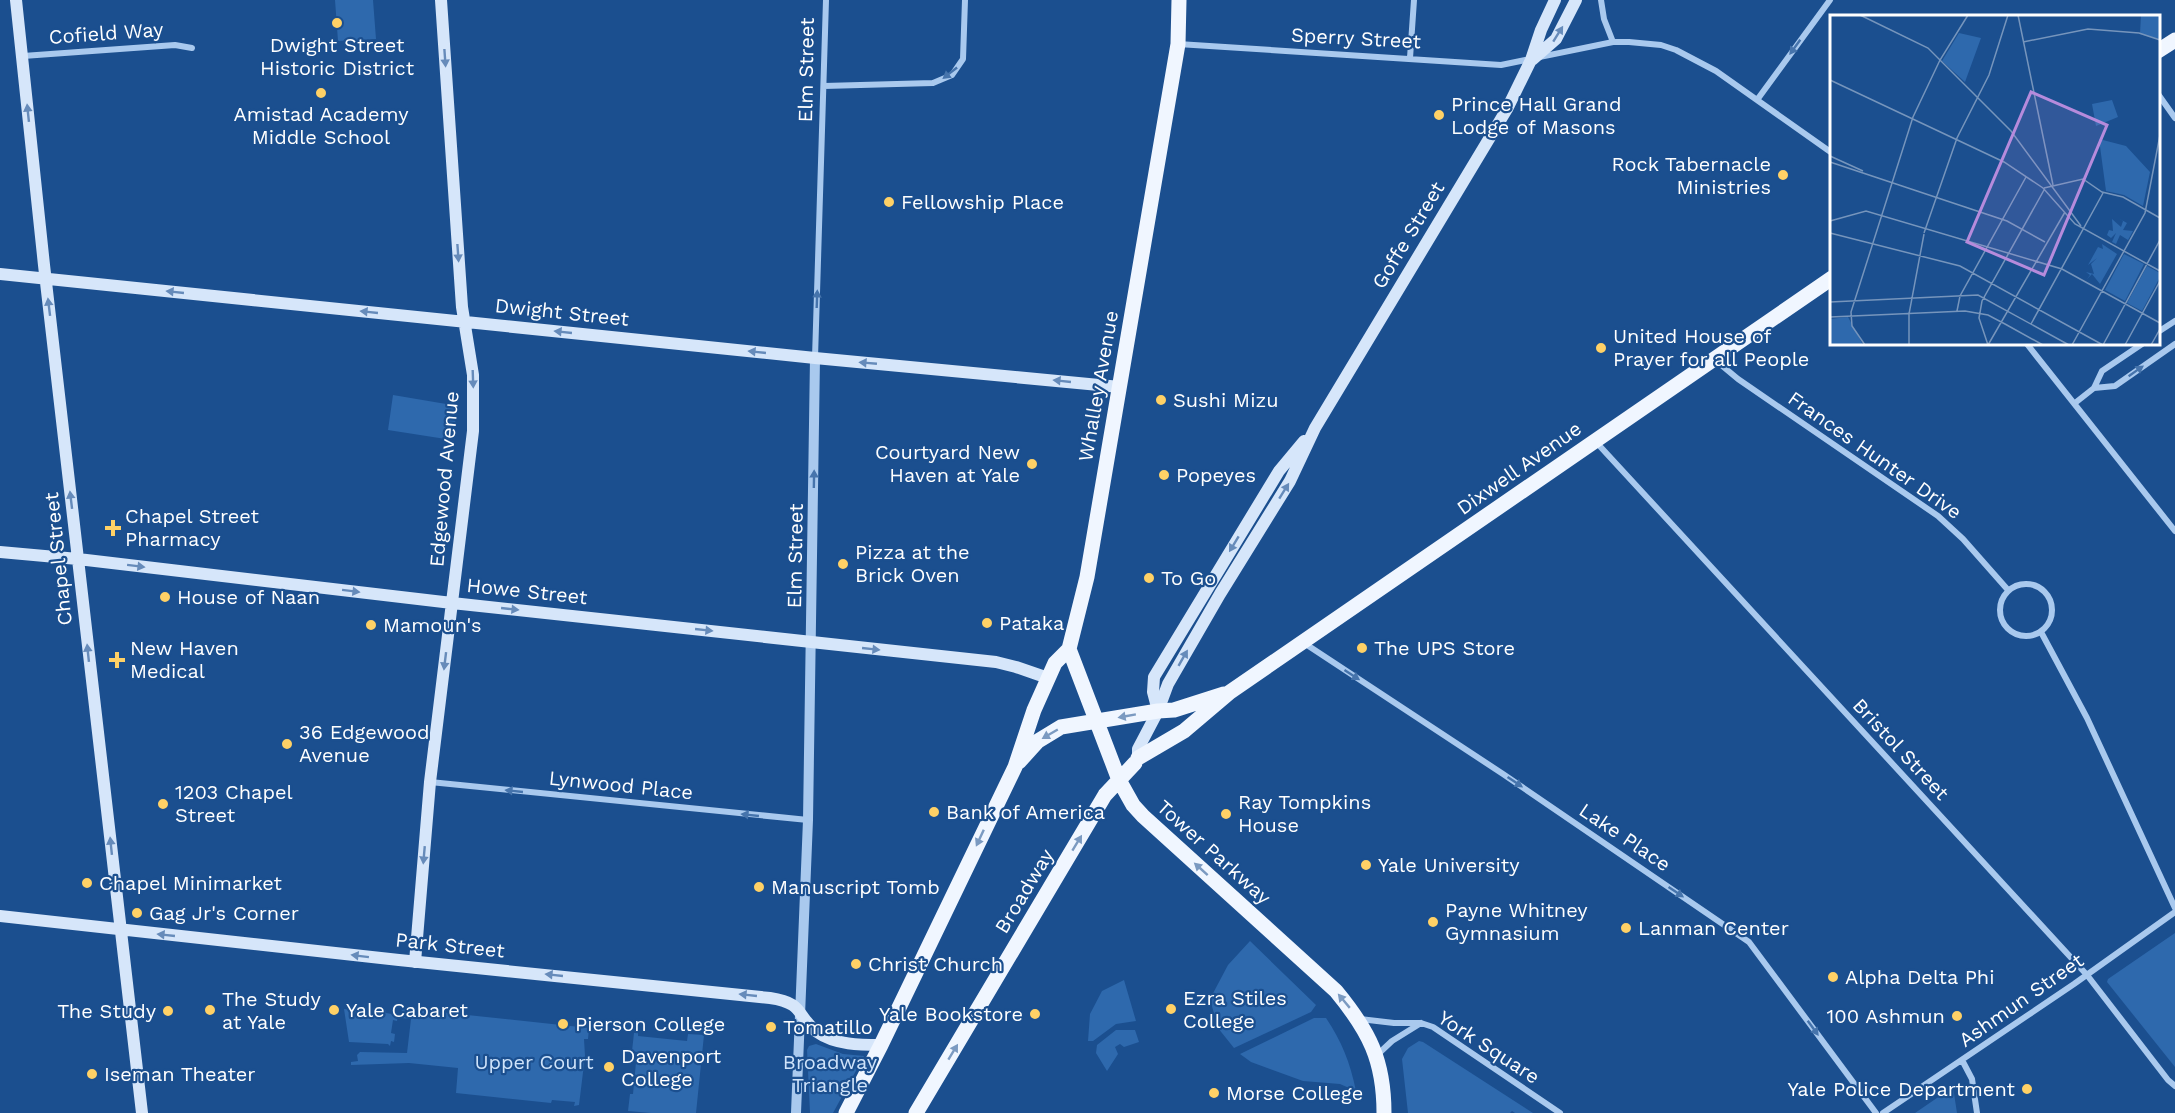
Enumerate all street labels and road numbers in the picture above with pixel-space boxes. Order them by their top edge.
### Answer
street label: Cofield Way [48,17,165,49]
street label: Elm Street [793,17,819,123]
street label: Sperry Street [1290,23,1422,53]
street label: Goffe Street [1367,177,1450,293]
street label: Dwight Street [494,293,631,331]
street label: Whalley Avenue [1073,309,1123,463]
street label: Frances Hunter Drive [1784,386,1966,524]
street label: Edgewood Avenue [424,390,464,568]
street label: Dixwell Avenue [1452,416,1586,520]
street label: Chapel Street [39,491,77,627]
street label: Elm Street [782,503,808,609]
street label: Howe Street [465,573,589,609]
street label: Bristol Street [1848,693,1954,805]
street label: Lynwood Place [548,765,694,805]
street label: Tower Parkway [1152,795,1276,910]
street label: Lake Place [1575,798,1675,876]
street label: Broadway [989,844,1059,938]
street label: Park Street [394,927,506,963]
street label: Ashmun Street [1954,948,2089,1052]
street label: York Square [1434,1005,1544,1089]

